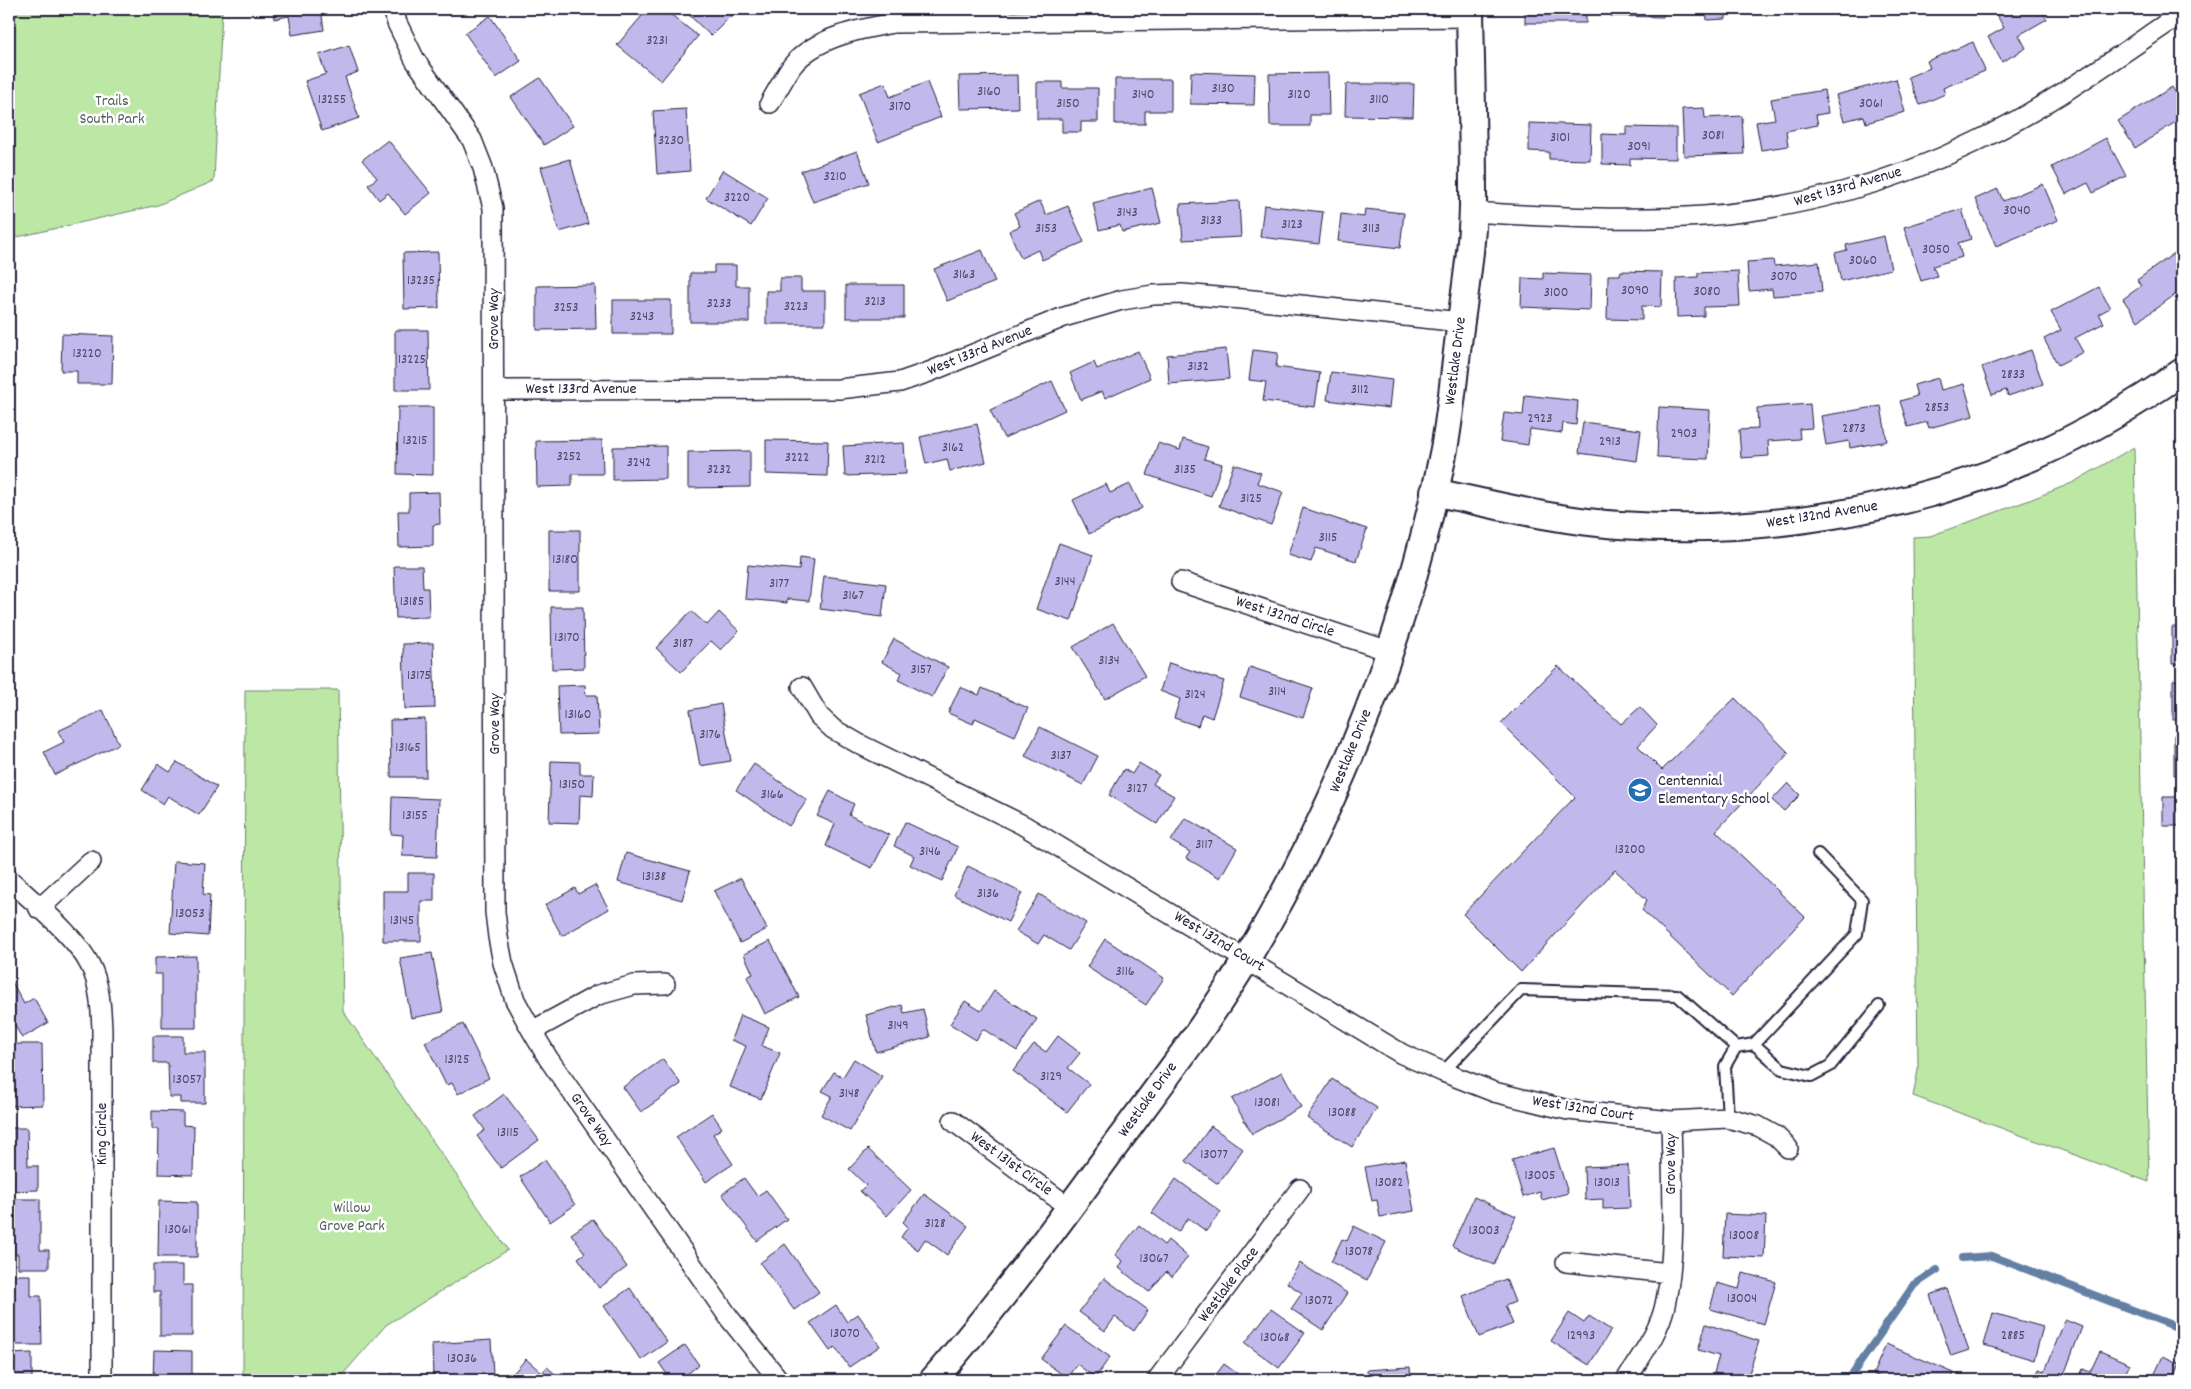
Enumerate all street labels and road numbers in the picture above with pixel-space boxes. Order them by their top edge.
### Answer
street label: West 133rd Avenue [1791,161,1905,213]
street label: Grove Way [483,288,506,350]
street label: Westlake Drive [1439,316,1473,406]
street label: West 133rd Avenue [924,320,1036,382]
street label: West 133rd Avenue [525,378,637,401]
street label: West 132nd Avenue [1765,495,1879,535]
street label: West 132nd Circle [1233,590,1337,644]
street label: Grove Way [484,693,507,755]
street label: Westlake Drive [1324,706,1378,796]
street label: West 132nd Court [1169,906,1269,978]
street label: Westlake Drive [1113,1058,1183,1142]
street label: Grove Way [564,1088,618,1152]
street label: West 132nd Court [1531,1090,1635,1128]
street label: King Circle [91,1103,114,1165]
street label: West 131st Circle [965,1126,1057,1202]
street label: Grove Way [1660,1133,1683,1195]
street label: Westlake Place [1193,1242,1265,1328]

